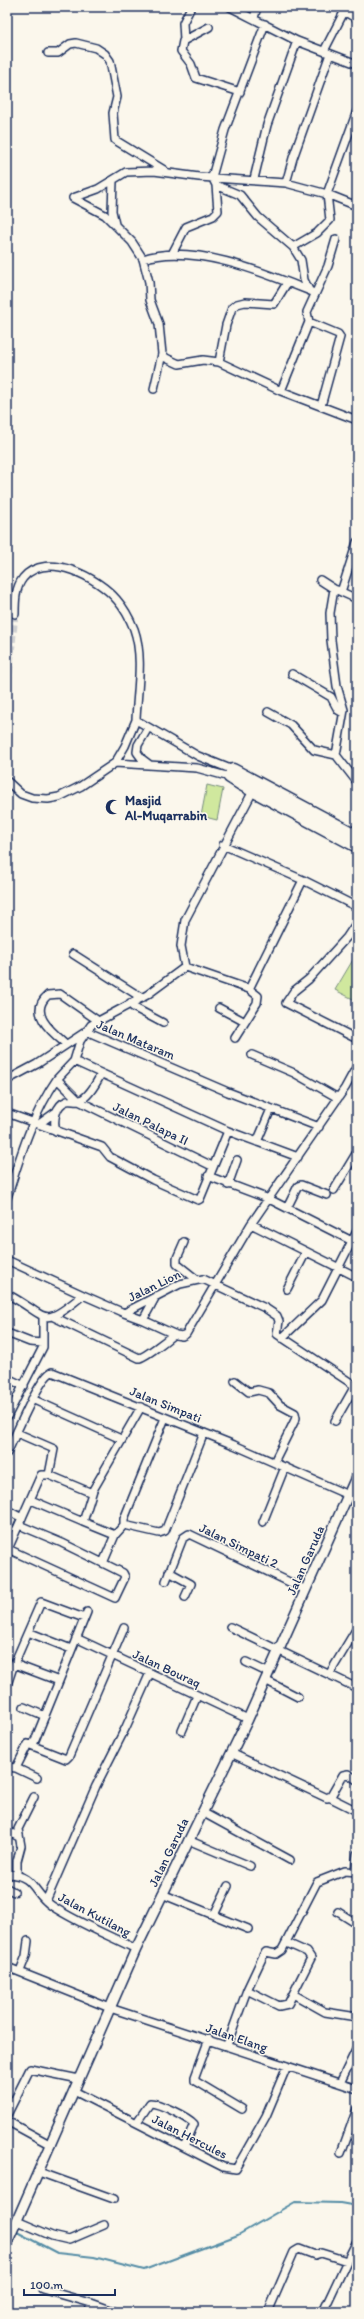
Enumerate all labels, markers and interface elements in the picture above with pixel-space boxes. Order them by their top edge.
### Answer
place label: Masjid Al-Muqarrabin [124,793,208,824]
mosque icon: Masjid Al-Muqarrabin [104,798,122,816]
street label: Jalan Mataram [94,1016,178,1063]
street label: Jalan Palapa II [111,1099,191,1148]
street label: Jalan Lion [125,1266,184,1305]
street label: Jalan Simpati [128,1383,204,1426]
street label: Jalan Simpati 2 [197,1520,281,1571]
street label: Jalan Garuda [283,1523,328,1597]
street label: Jalan Bouraq [131,1646,203,1691]
street label: Jalan Garuda [145,1815,192,1889]
street label: Jalan Kutilang [56,1889,134,1940]
street label: Jalan Elang [204,2020,270,2055]
street label: Jalan Hercules [150,2111,230,2162]
scale bar [24,2271,115,2297]
text: 100 m [30,2278,63,2292]

